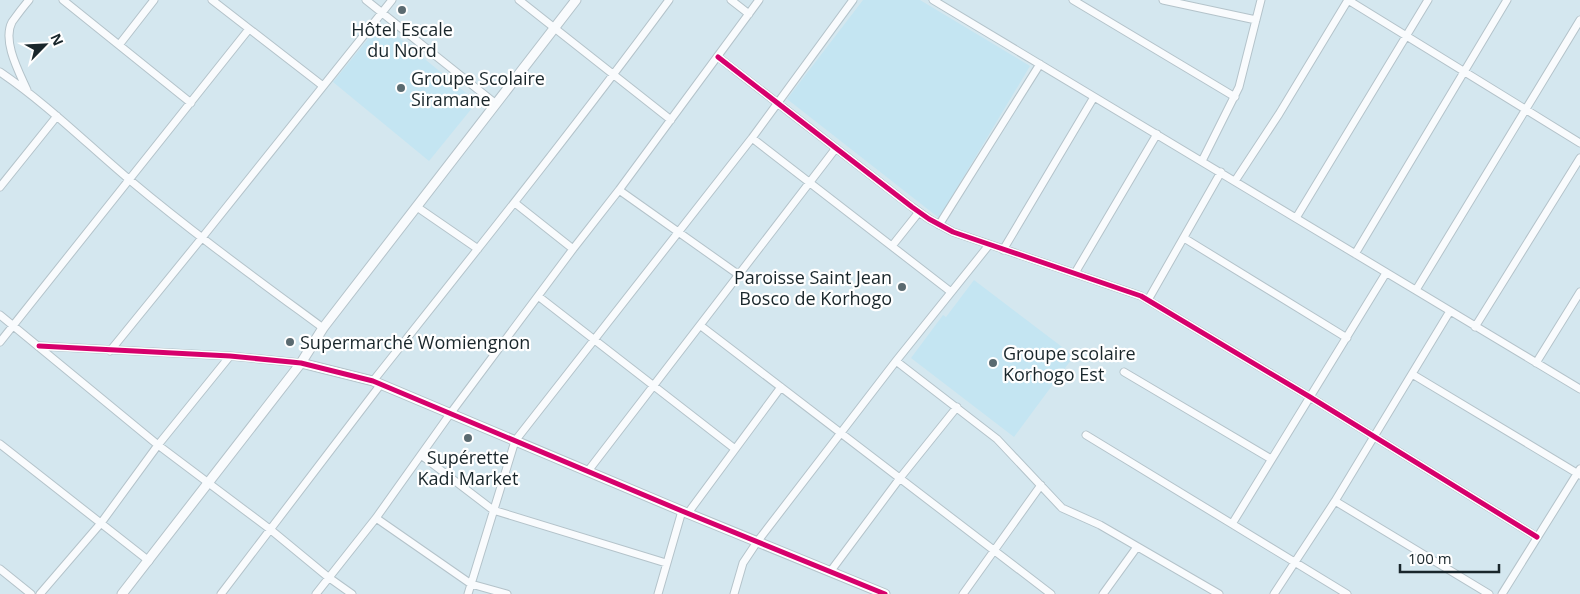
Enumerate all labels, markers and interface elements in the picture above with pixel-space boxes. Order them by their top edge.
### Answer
marker: Hôtel Escale du Nord [396,4,408,16]
place label: Hôtel Escale du Nord [351,17,453,62]
north arrow [20,20,70,70]
text: N [46,30,68,49]
place label: Groupe Scolaire Siramane [411,66,545,111]
marker: Groupe Scolaire Siramane [395,82,407,94]
place label: Paroisse Saint Jean Bosco de Korhogo [734,265,892,310]
marker: Paroisse Saint Jean Bosco de Korhogo [896,281,908,293]
place label: Supermarché Womiengnon [300,330,530,354]
marker: Supermarché Womiengnon [284,336,296,348]
place label: Groupe scolaire Korhogo Est [1003,341,1136,386]
marker: Groupe scolaire Korhogo Est [987,357,999,369]
marker: Supérette Kadi Market [462,432,474,444]
place label: Supérette Kadi Market [418,445,518,490]
scale bar [1400,542,1499,574]
text: 100 m [1408,548,1452,568]

